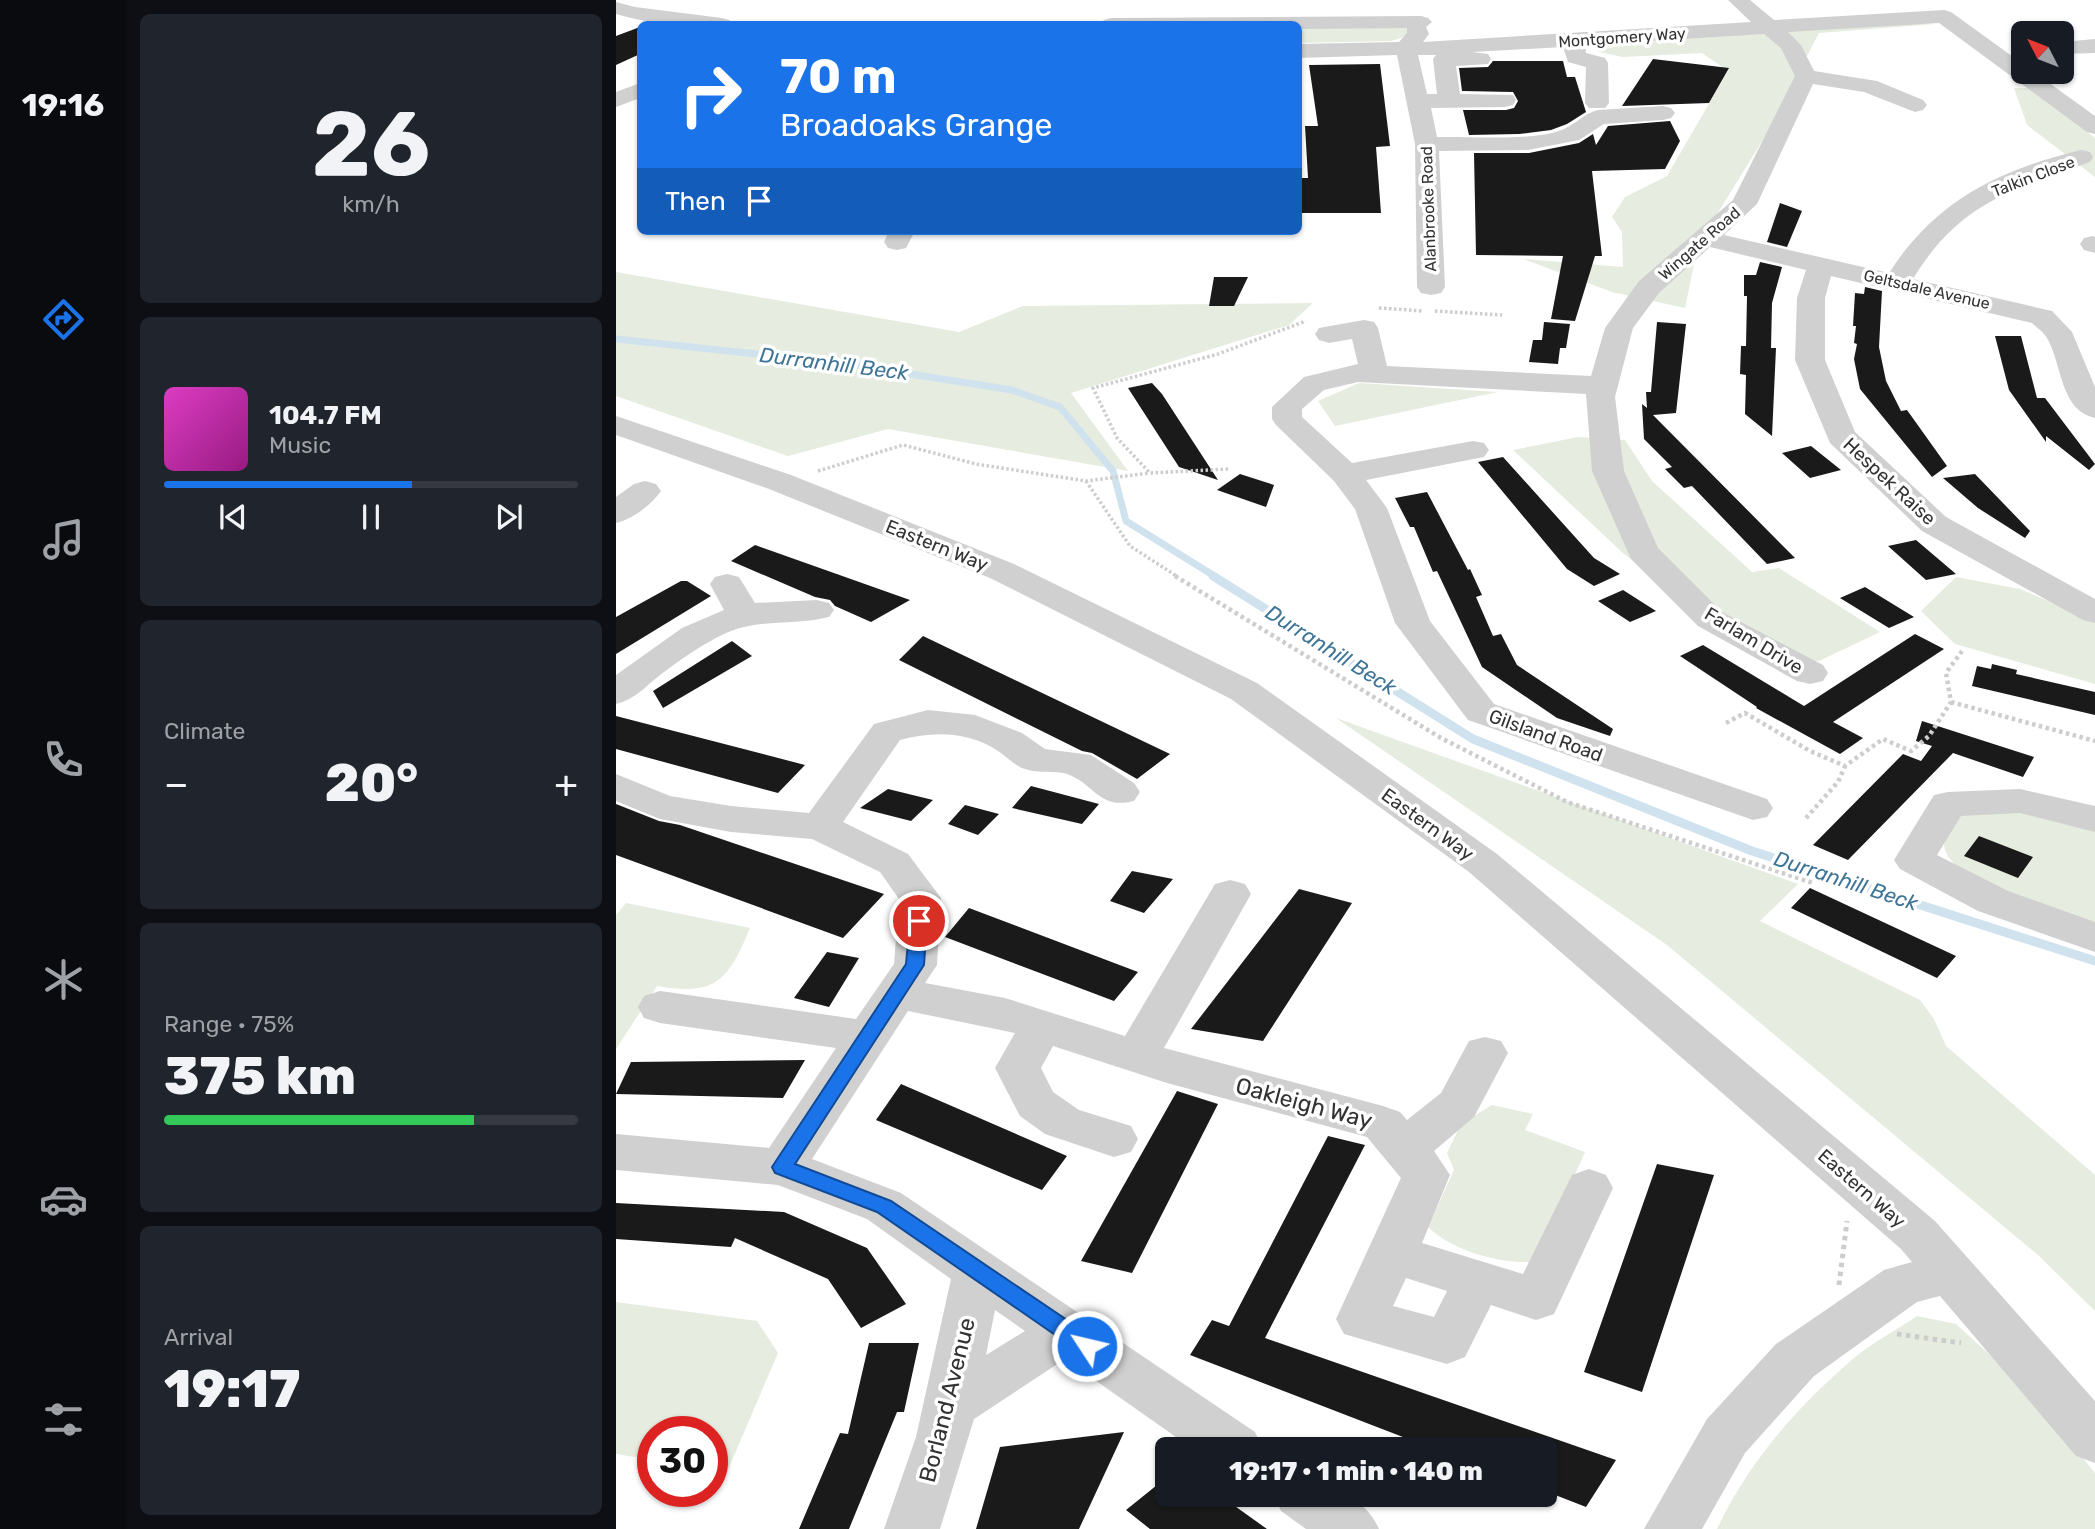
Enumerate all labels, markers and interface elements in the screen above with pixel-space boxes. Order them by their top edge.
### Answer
north arrow [2011,21,2074,84]
map controls [2011,21,2074,84]
street label: Montgomery Way [1558,24,1687,51]
text: 70 m [780,47,897,105]
icon: right [665,49,756,140]
text: 19:16 [22,86,104,124]
text: 26 [312,90,430,198]
text: Broadoaks Grange [780,106,1052,144]
street label: Alanbrooke Road [1417,146,1440,272]
street label: Talkin Close [1989,152,2077,201]
icon: arrive [740,182,778,220]
text: Then [665,186,726,217]
text: km/h [342,190,400,218]
street label: Wingate Road [1655,203,1744,284]
street label: Geltsdale Avenue [1862,266,1992,313]
icon: directions [39,295,88,344]
water label: Durranhill Beck [758,342,911,385]
text: 104.7 FM [269,400,382,431]
text: Music [269,431,331,459]
street label: Hespek Raise [1839,433,1941,530]
icon: previous [214,498,252,536]
icon: pause [352,498,390,536]
icon: next [490,498,528,536]
street label: Eastern Way [882,514,991,576]
icon: music [39,515,88,564]
water label: Durranhill Beck [1261,599,1402,700]
street label: Farlam Drive [1700,602,1807,679]
street label: Gilsland Road [1486,704,1606,767]
text: Climate [164,717,245,745]
icon: phone [39,735,88,784]
text: 20° [325,752,418,814]
text: − [164,761,189,807]
text: + [554,761,578,807]
street label: Eastern Way [1377,783,1478,866]
water label: Durranhill Beck [1771,845,1922,916]
pin [889,891,949,951]
icon: arrive [900,902,938,940]
icon: climate [39,955,88,1004]
text: Range · 75% [164,1010,294,1038]
text: 375 km [164,1045,356,1107]
street label: Oakleigh Way [1233,1071,1376,1135]
street label: Eastern Way [1813,1144,1910,1233]
icon: car [39,1175,88,1224]
position arrow [1050,1309,1124,1383]
street label: Borland Avenue [913,1315,981,1485]
text: Arrival [164,1323,233,1351]
text: 19:17 [164,1358,300,1420]
icon: filters [39,1395,88,1444]
speed limit sign: 30 [637,1416,728,1507]
text: 19:17 · 1 min · 140 m [1229,1456,1483,1487]

